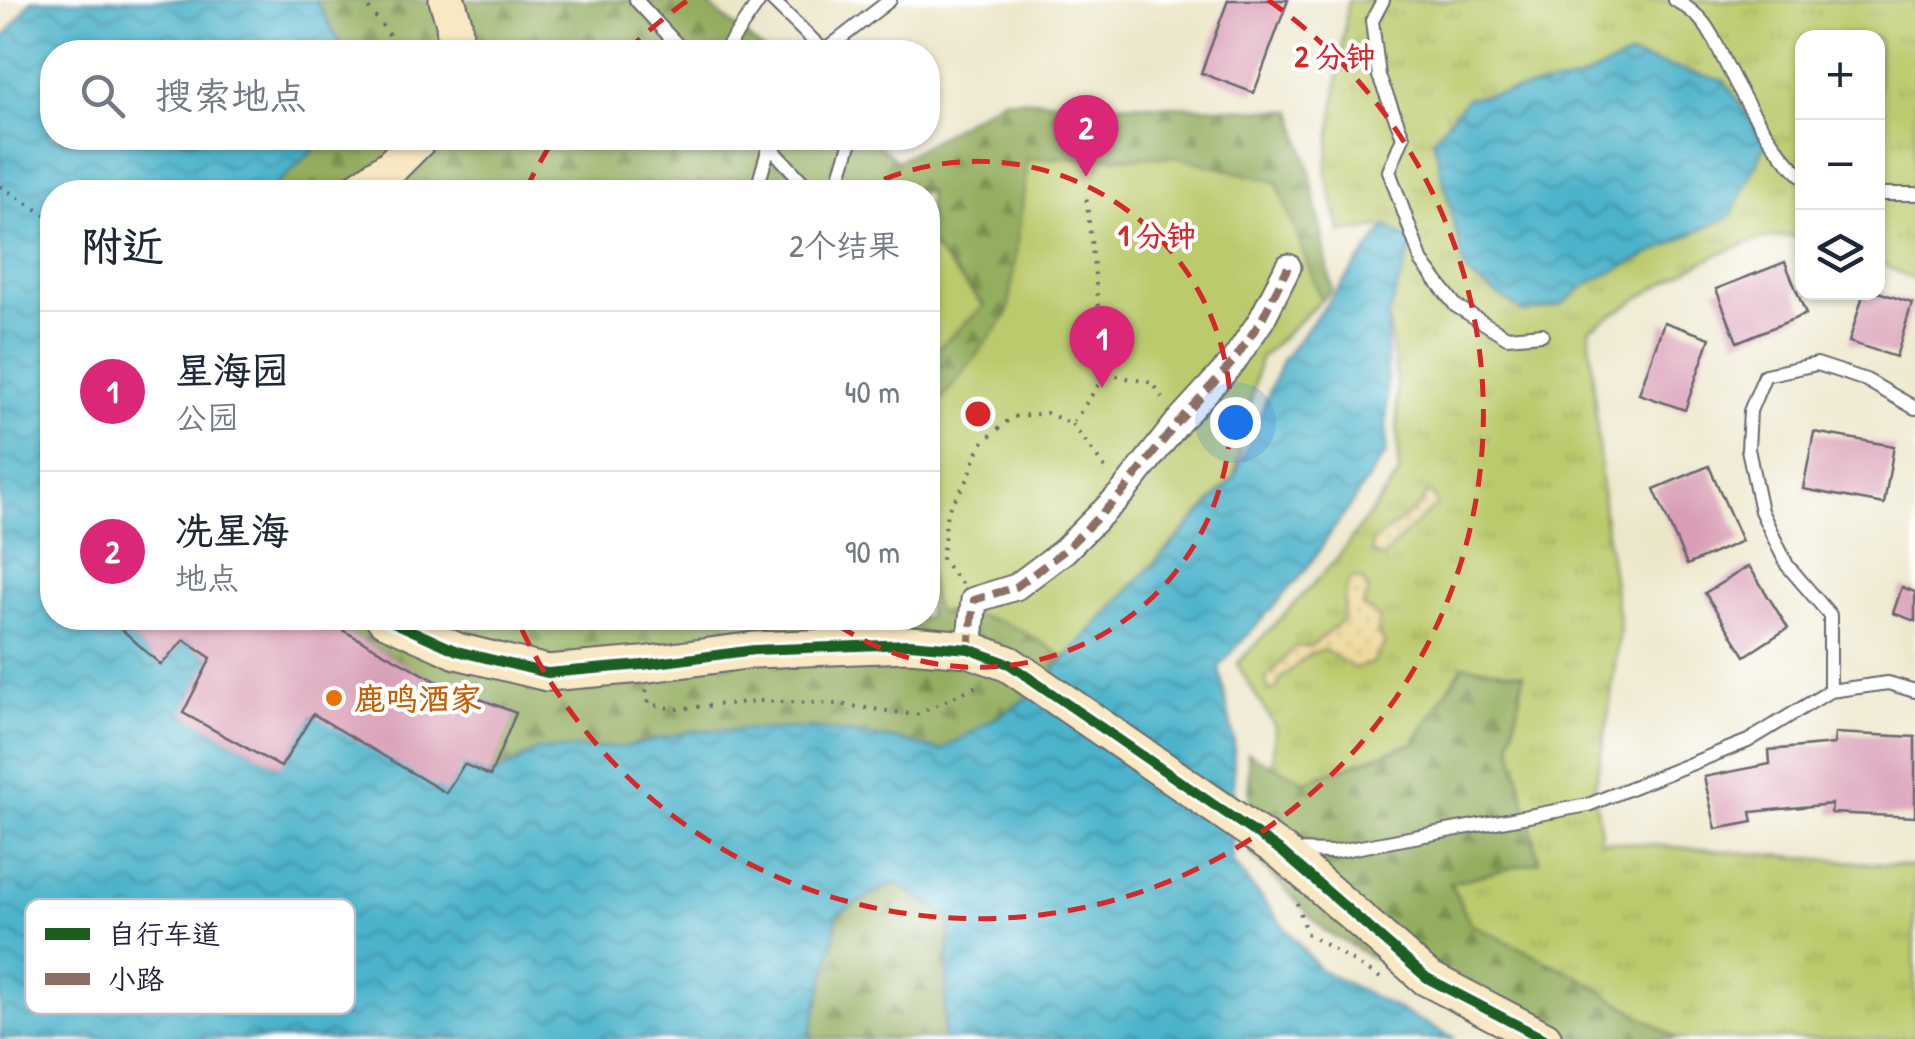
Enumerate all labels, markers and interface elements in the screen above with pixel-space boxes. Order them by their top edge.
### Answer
map controls [1795,30,1885,300]
button: + [1795,30,1885,120]
text: 2 分钟 [1295,36,1375,76]
search box [40,40,940,150]
icon: search [75,68,130,123]
text: 搜索地点 [155,69,307,121]
pin: 2 [1054,94,1118,177]
button: − [1795,120,1885,210]
button: layers [1795,210,1885,300]
text: 1 分钟 [1118,215,1196,255]
text: 附近 [80,217,164,274]
text: 2个结果 [789,224,900,267]
pin: 1 [1070,306,1134,388]
text: 星海园 [175,344,289,396]
text: 1 [107,370,118,413]
text: 40 m [845,370,900,413]
text: 公园 [175,396,239,439]
centre of rings [960,396,996,432]
your location [1210,397,1261,448]
text: 冼星海 [175,504,289,556]
text: 2 [105,530,120,573]
text: 90 m [845,530,900,573]
text: 地点 [175,556,239,599]
place label: 鹿鸣酒家 [354,677,482,720]
marker: 鹿鸣酒家 [323,687,345,709]
legend [25,899,355,1014]
text: 自行车道 [108,915,220,953]
text: 小路 [108,960,164,998]

